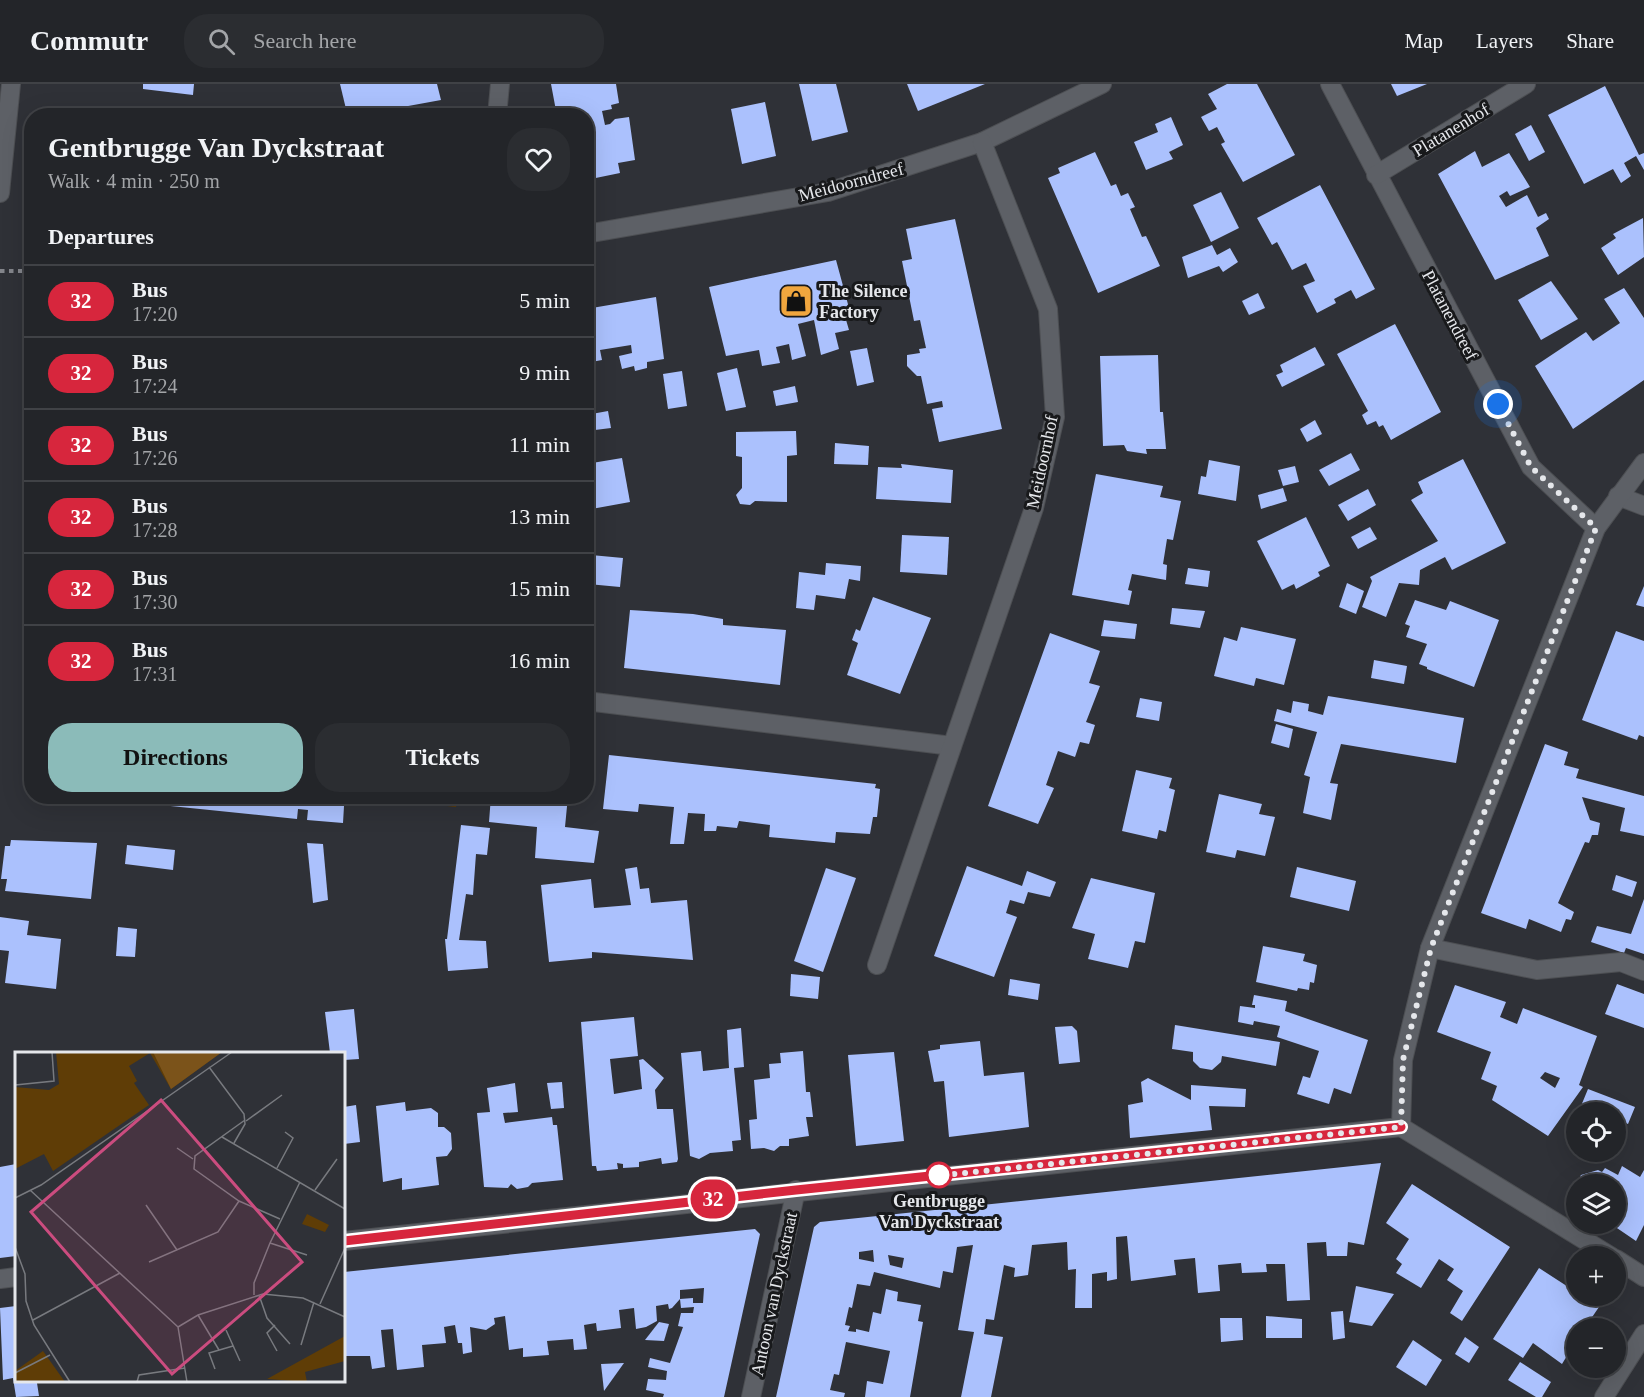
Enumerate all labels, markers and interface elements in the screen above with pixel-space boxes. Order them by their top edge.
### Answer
search box [184,14,604,68]
text: Commutr [30,25,148,56]
icon: search [205,25,238,58]
text: Search here [253,28,356,53]
text: Map [1405,29,1443,53]
text: Layers [1476,29,1533,53]
text: Share [1566,29,1614,53]
street label: Platanenhof [1409,99,1493,161]
button: heart [507,128,570,191]
text: Gentbrugge Van Dyckstraat [48,132,384,163]
street label: Meidoorndreef [796,158,906,206]
text: Walk · 4 min · 250 m [48,170,220,192]
text: Departures [48,224,154,249]
street label: Platanendreef [1418,267,1482,363]
text: Bus [132,277,167,302]
place label: The Silence Factory [819,281,908,322]
shop icon: The Silence Factory [778,283,814,319]
text: 5 min [519,288,570,313]
text: 32 [71,289,92,313]
text: 17:20 [132,303,178,325]
text: Bus [132,349,167,374]
text: 9 min [519,360,570,385]
text: 32 [71,361,92,385]
text: 17:24 [132,375,178,397]
your location [1483,389,1513,419]
street label: Meidoornhof [1022,413,1062,511]
text: Bus [132,421,167,446]
text: 11 min [509,432,570,457]
text: 32 [71,433,92,457]
text: 17:26 [132,447,178,469]
text: Bus [132,493,167,518]
text: 13 min [508,504,570,529]
text: 32 [71,505,92,529]
text: 17:28 [132,519,178,541]
text: Bus [132,565,167,590]
text: 15 min [508,576,570,601]
text: 32 [71,577,92,601]
text: 17:30 [132,591,178,613]
text: Bus [132,637,167,662]
text: 16 min [508,648,570,673]
text: 32 [71,649,92,673]
text: 17:31 [132,663,178,685]
button: Directions [48,723,303,792]
button: Tickets [315,723,570,792]
inset map [15,1052,345,1382]
map controls [1566,1102,1626,1378]
button: locate [1566,1102,1626,1162]
marker: Gentbrugge Van Dyckstraat [926,1162,952,1188]
button: layers [1566,1174,1626,1234]
line badge: 32 [686,1180,740,1218]
text: 32 [703,1187,724,1211]
place label: Gentbrugge Van Dyckstraat [879,1191,999,1232]
street label: Antoon van Dyckstraat [747,1210,801,1378]
button: + [1566,1246,1626,1306]
button: − [1566,1318,1626,1378]

